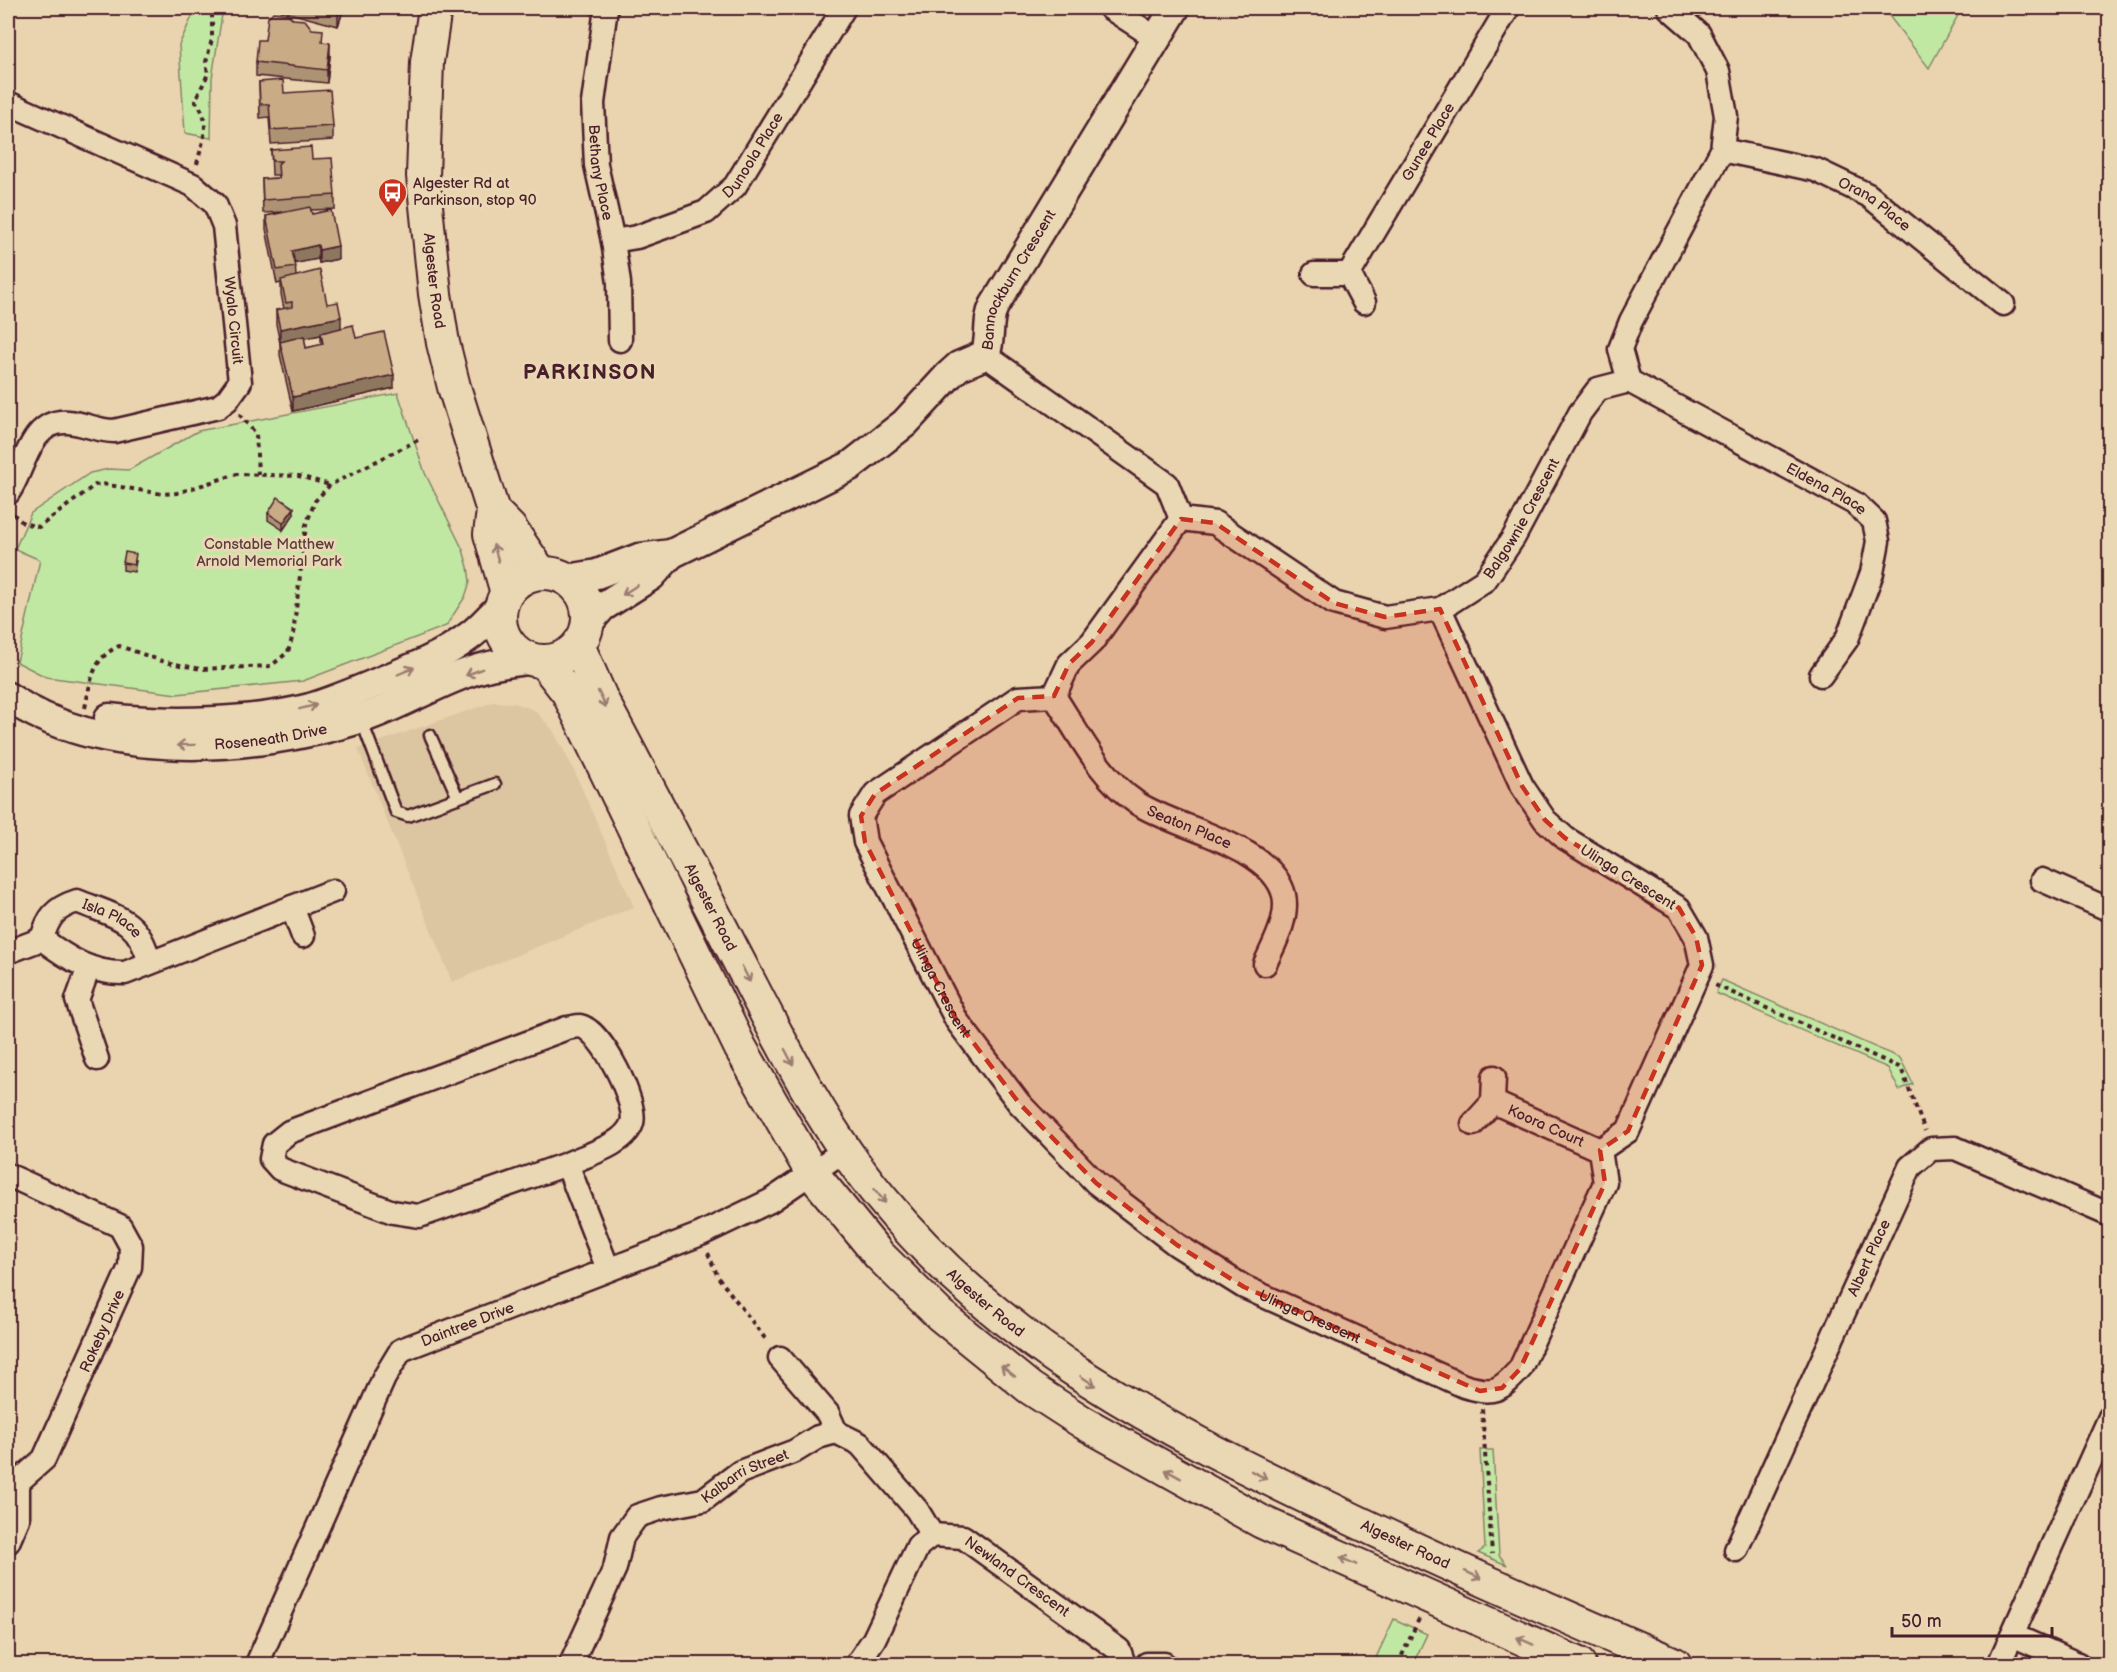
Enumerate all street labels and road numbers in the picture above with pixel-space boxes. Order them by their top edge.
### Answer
street label: Gunee Place [1398,99,1459,185]
street label: Dunoola Place [719,109,788,203]
street label: Bethany Place [584,124,617,222]
street label: Orana Place [1835,173,1914,236]
street label: Bannockburn Crescent [978,206,1061,352]
street label: Algester Road [419,232,450,330]
street label: Wyalo Circuit [219,276,247,366]
street label: Balgownie Crescent [1479,455,1564,583]
street label: Eldena Place [1783,459,1871,519]
street label: Roseneath Drive [214,719,329,754]
street label: Seaton Place [1144,801,1235,854]
street label: Ulinga Crescent [1576,840,1680,915]
street label: Algester Road [680,860,741,955]
street label: Isla Place [79,895,146,942]
street label: Ulinga Crescent [906,935,975,1042]
street label: Koora Court [1504,1101,1587,1152]
street label: Albert Place [1844,1217,1895,1299]
street label: Algester Road [942,1265,1028,1342]
street label: Ulinga Crescent [1256,1286,1364,1348]
street label: Rokeby Drive [76,1287,129,1376]
street label: Daintree Drive [419,1298,517,1351]
street label: Kalbarri Street [697,1445,792,1508]
street label: Algester Road [1358,1516,1453,1574]
street label: Newland Crescent [961,1532,1074,1621]

